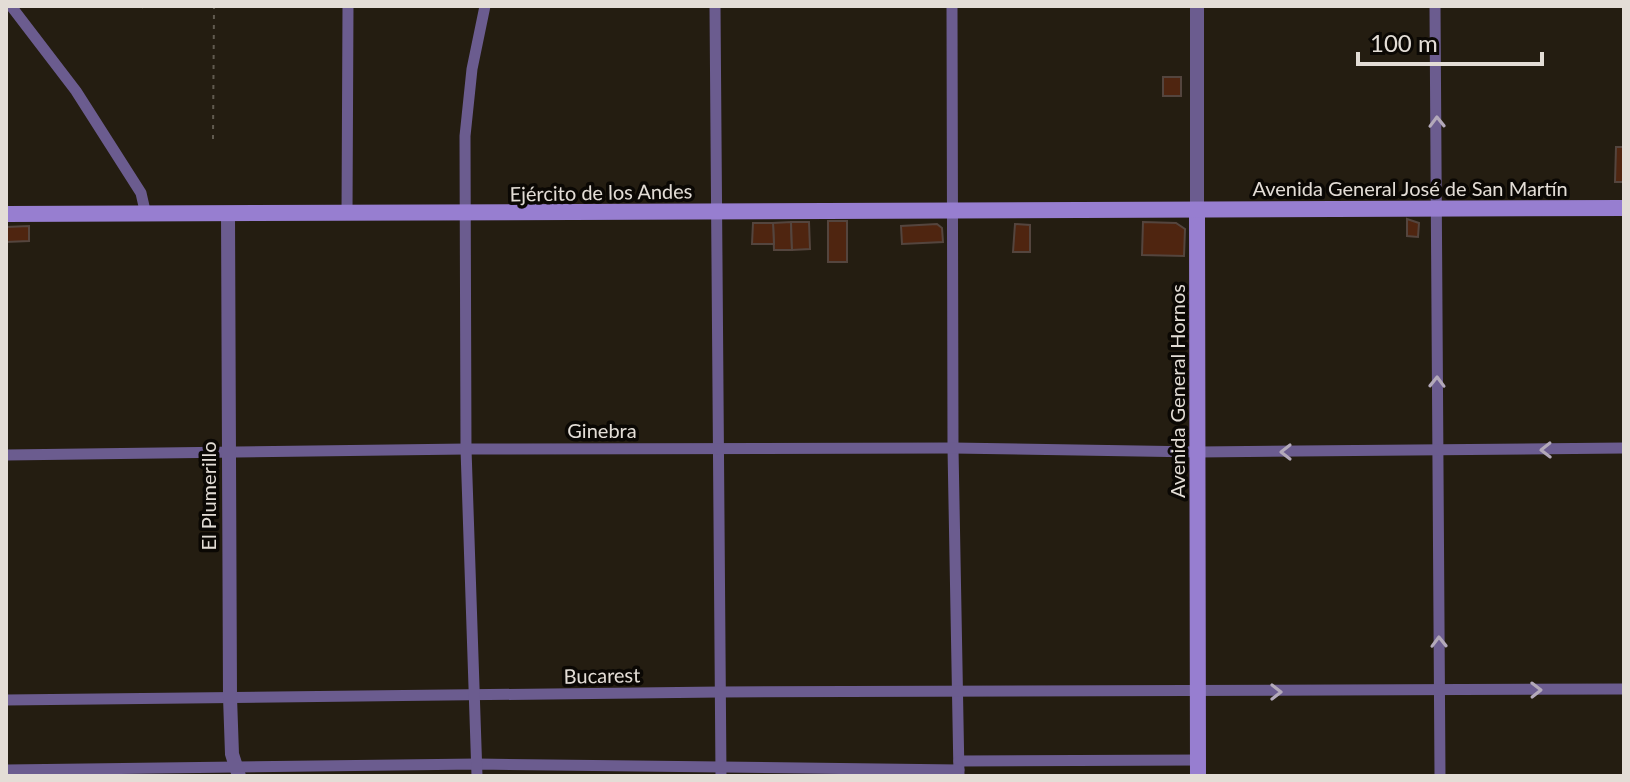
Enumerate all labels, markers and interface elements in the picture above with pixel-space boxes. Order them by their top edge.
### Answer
scale bar [1358,16,1542,66]
text: 100 m [1370,28,1438,57]
one-way arrow [1428,115,1446,128]
street label: Avenida General José de San Martín [1252,176,1568,200]
street label: Ejército de los Andes [509,178,693,206]
street label: Avenida General Hornos [1165,284,1189,498]
one-way arrow [1428,375,1446,388]
street label: Ginebra [567,418,637,442]
one-way arrow [1539,441,1552,458]
street label: El Plumerillo [196,442,220,551]
one-way arrow [1279,443,1292,461]
one-way arrow [1430,635,1448,648]
street label: Bucarest [563,662,640,688]
one-way arrow [1530,681,1543,699]
one-way arrow [1270,683,1283,701]

